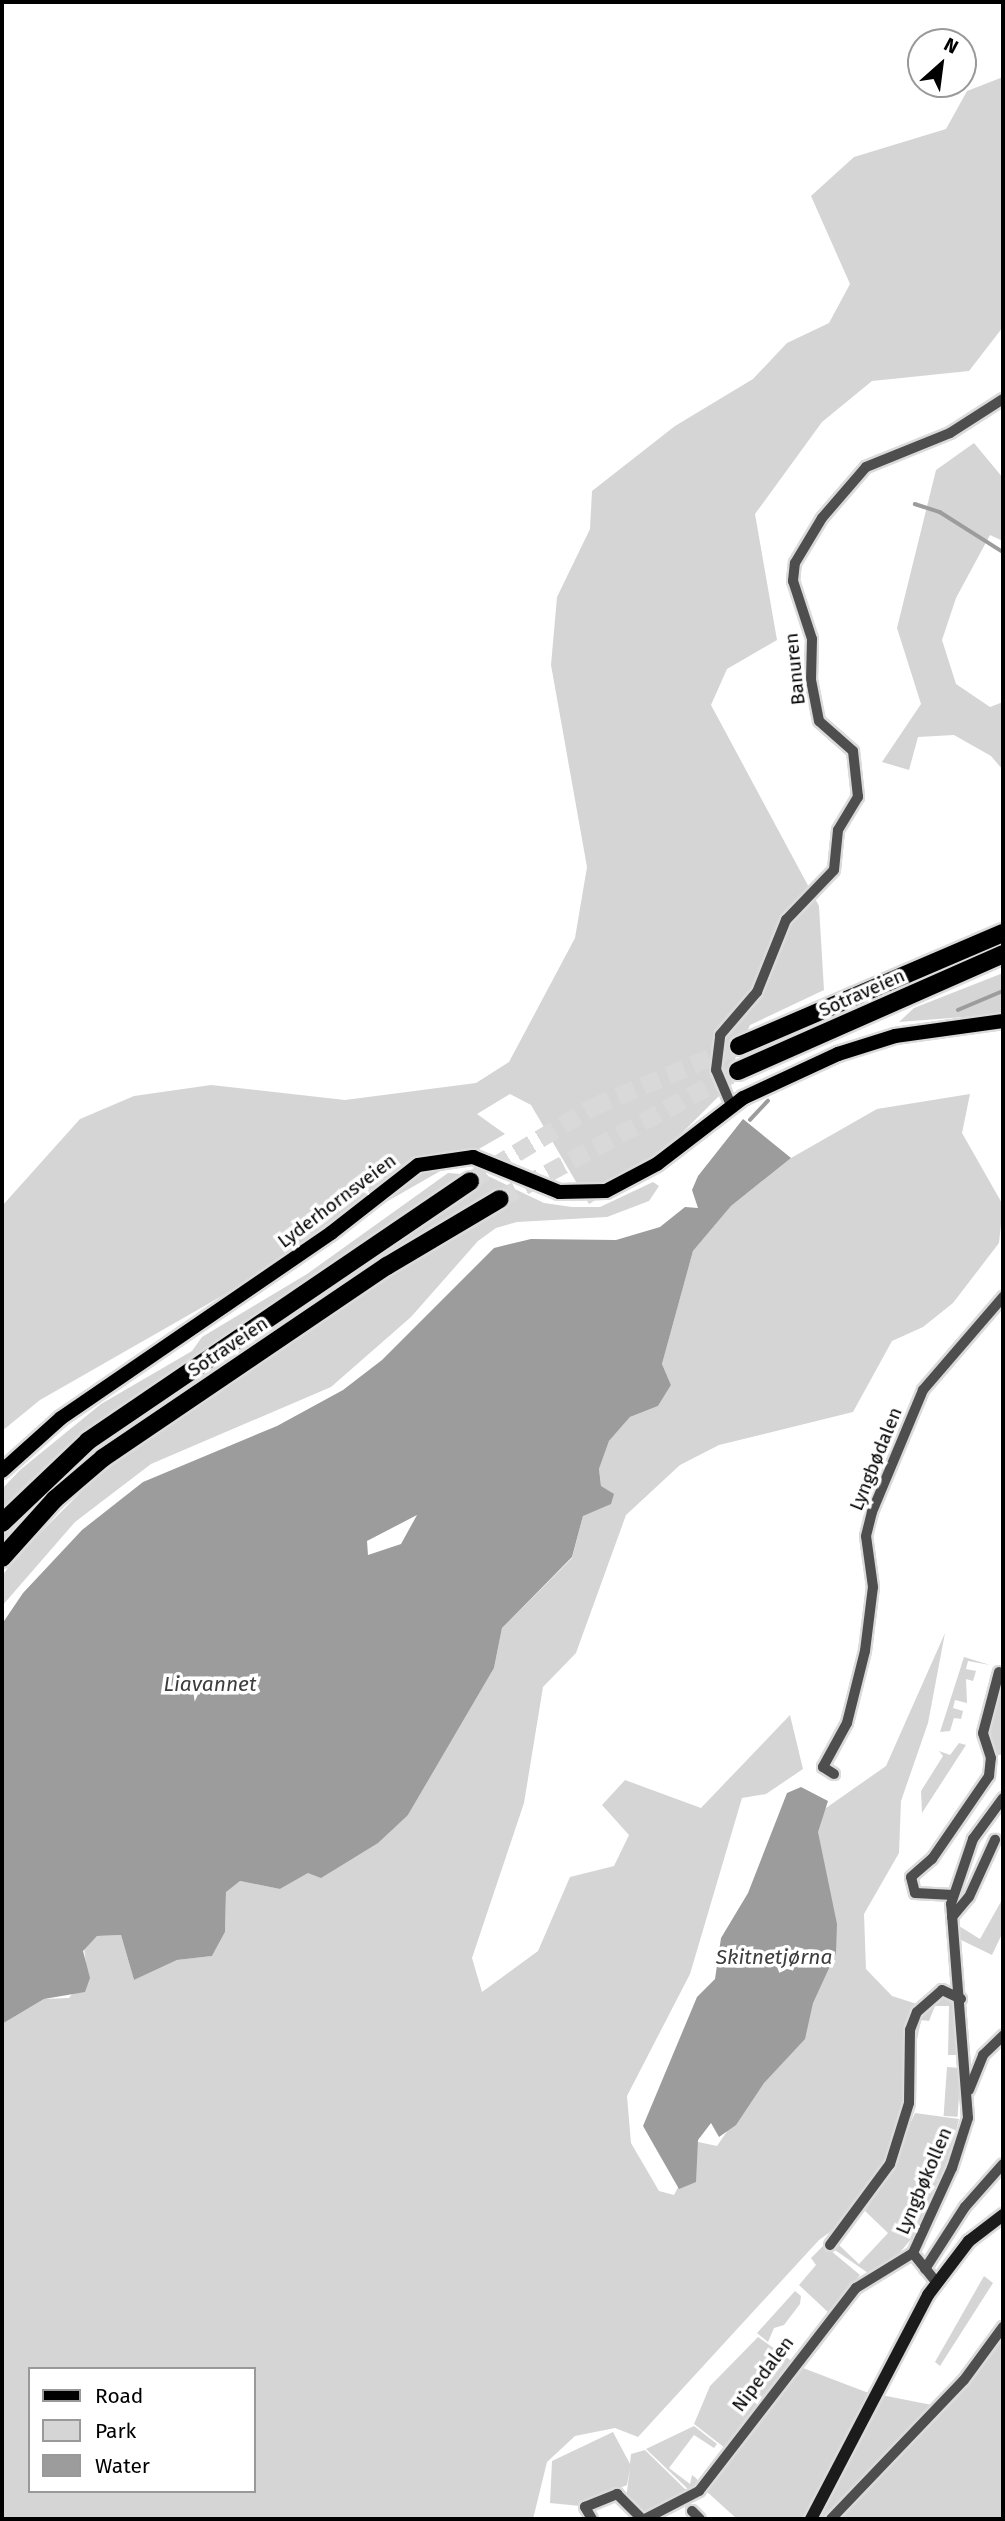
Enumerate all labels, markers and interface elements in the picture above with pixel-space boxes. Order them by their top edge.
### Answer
north arrow [907,28,977,98]
text: N [940,33,962,59]
street label: Banuren [780,632,810,706]
street label: Sotraveien [816,964,908,1022]
street label: Lyderhornsveien [273,1149,401,1253]
street label: Sotraveien [184,1312,272,1382]
street label: Lyngbødalen [845,1404,907,1514]
water label: Liavannet [164,1671,256,1697]
water label: Skitnetjørna [716,1944,832,1970]
street label: Lyngbøkollen [891,2124,957,2238]
street label: Nipedalen [727,2332,799,2416]
legend [28,2367,256,2493]
text: Road [95,2383,143,2409]
text: Park [95,2418,136,2444]
text: Water [95,2453,150,2479]

